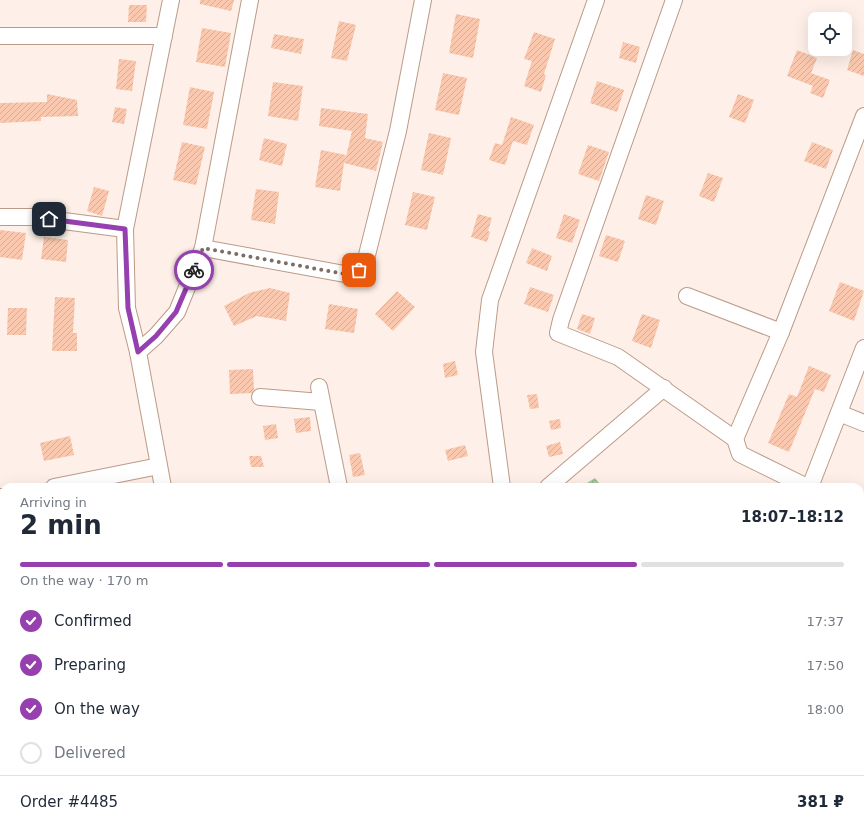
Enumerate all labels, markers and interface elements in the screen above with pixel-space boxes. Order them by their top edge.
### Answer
map controls [808,12,852,56]
button: locate [808,12,852,56]
pin [32,202,66,236]
icon: home [38,208,60,230]
courier [174,250,214,290]
pin [342,253,376,287]
icon: bike [183,259,205,281]
icon: bag [348,259,370,281]
text: Arriving in [20,495,87,510]
text: 18:07–18:12 [741,508,844,526]
text: 2 min [20,510,102,540]
text: On the way · 170 m [20,573,148,588]
icon: check [20,610,42,632]
text: Confirmed [54,612,132,630]
text: 17:37 [807,614,844,629]
icon: check [20,654,42,676]
text: Preparing [54,656,126,674]
text: 17:50 [807,658,844,673]
icon: check [20,698,42,720]
text: On the way [54,700,140,718]
text: 18:00 [807,702,844,717]
text: Delivered [54,744,126,762]
text: Order #4485 [20,793,118,811]
text: 381 ₽ [797,793,844,811]

